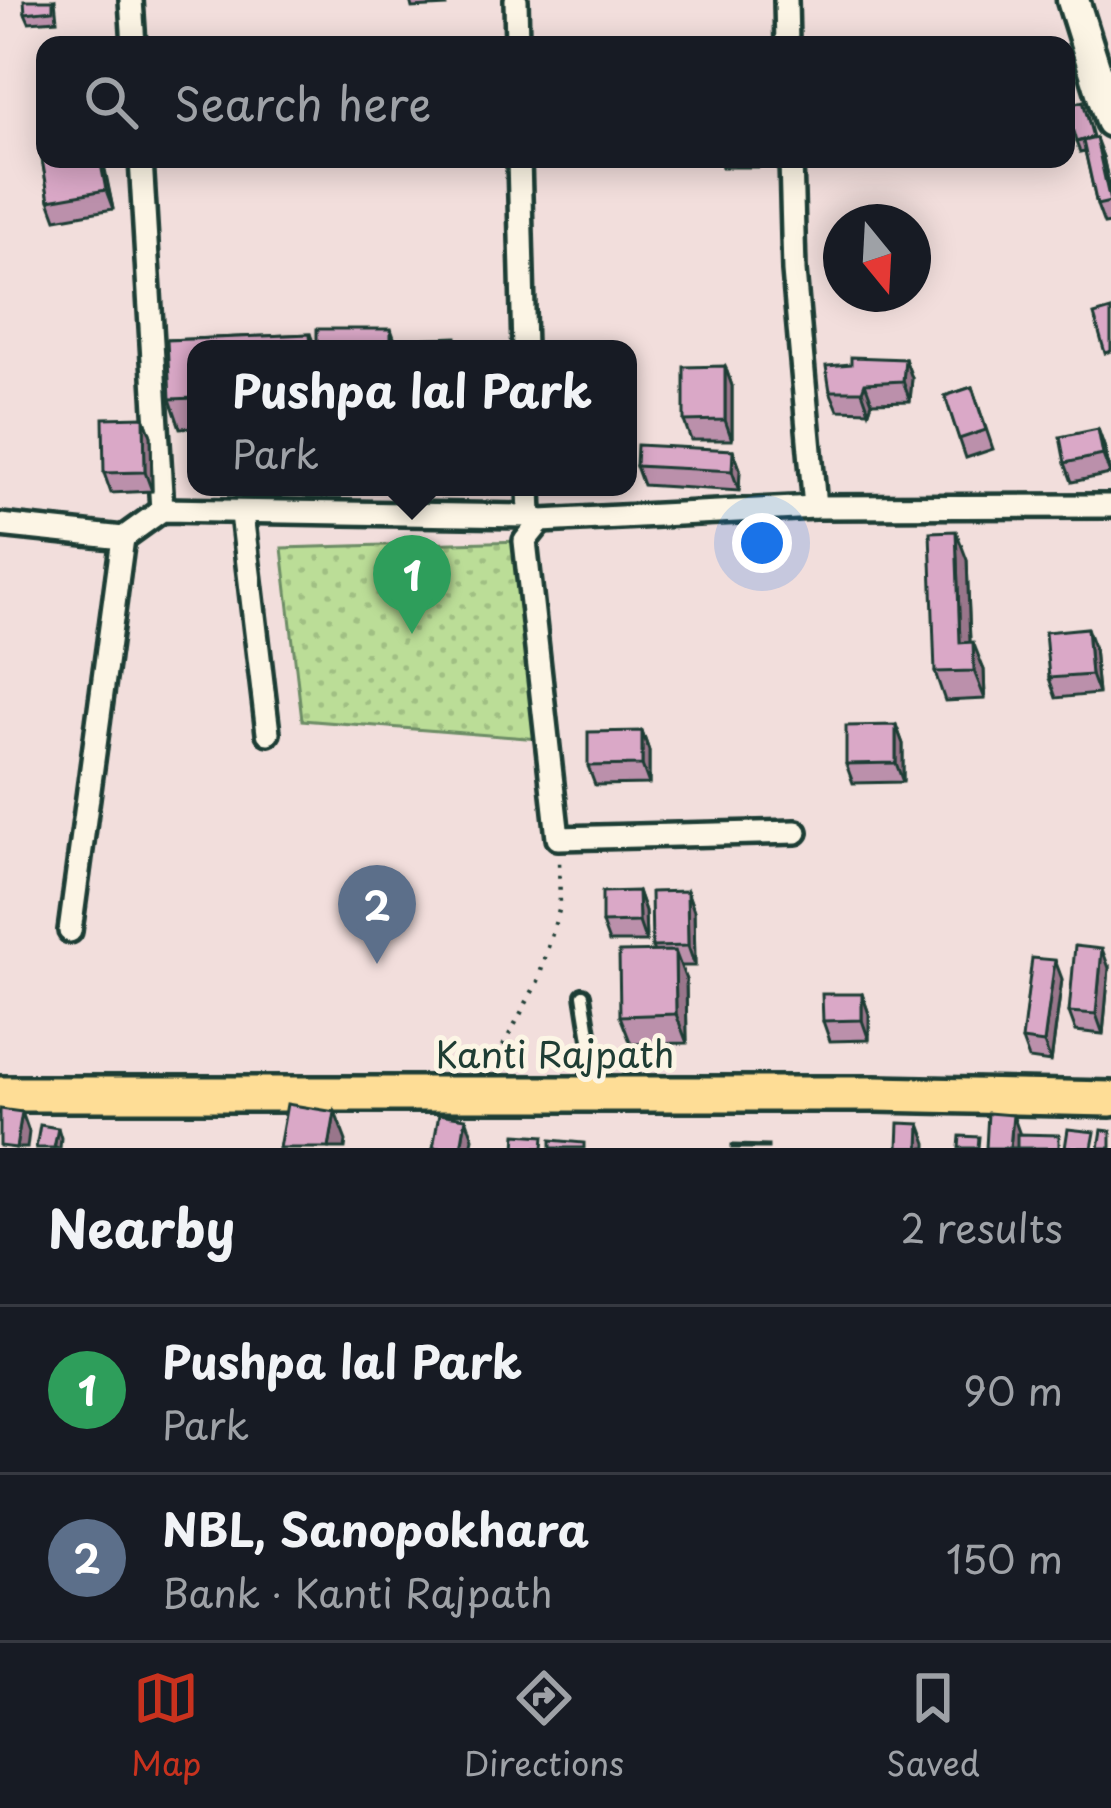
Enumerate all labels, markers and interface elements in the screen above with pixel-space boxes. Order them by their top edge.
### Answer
search box [36,36,1075,168]
text: Search here [174,68,431,136]
icon: search [78,69,144,135]
north arrow [823,204,931,312]
popup [187,340,637,496]
text: Pushpa lal Park [232,355,592,423]
text: Park [232,423,319,482]
your location [732,513,792,573]
pin: 1 [373,535,451,634]
pin: 2 [338,865,416,964]
street label: Kanti Rajpath [435,1026,675,1080]
text: Nearby [48,1188,235,1265]
text: 2 results [901,1197,1063,1256]
text: Pushpa lal Park [162,1326,522,1394]
text: 1 [78,1360,96,1419]
text: 90 m [963,1360,1063,1419]
text: Park [162,1394,249,1453]
text: NBL, Sanopokhara [162,1494,589,1562]
text: 2 [73,1528,101,1587]
text: 150 m [946,1528,1063,1587]
text: Bank · Kanti Rajpath [162,1562,553,1621]
tab: Map [131,1665,202,1787]
tab: Directions [464,1665,624,1787]
tab: Saved [886,1665,980,1787]

